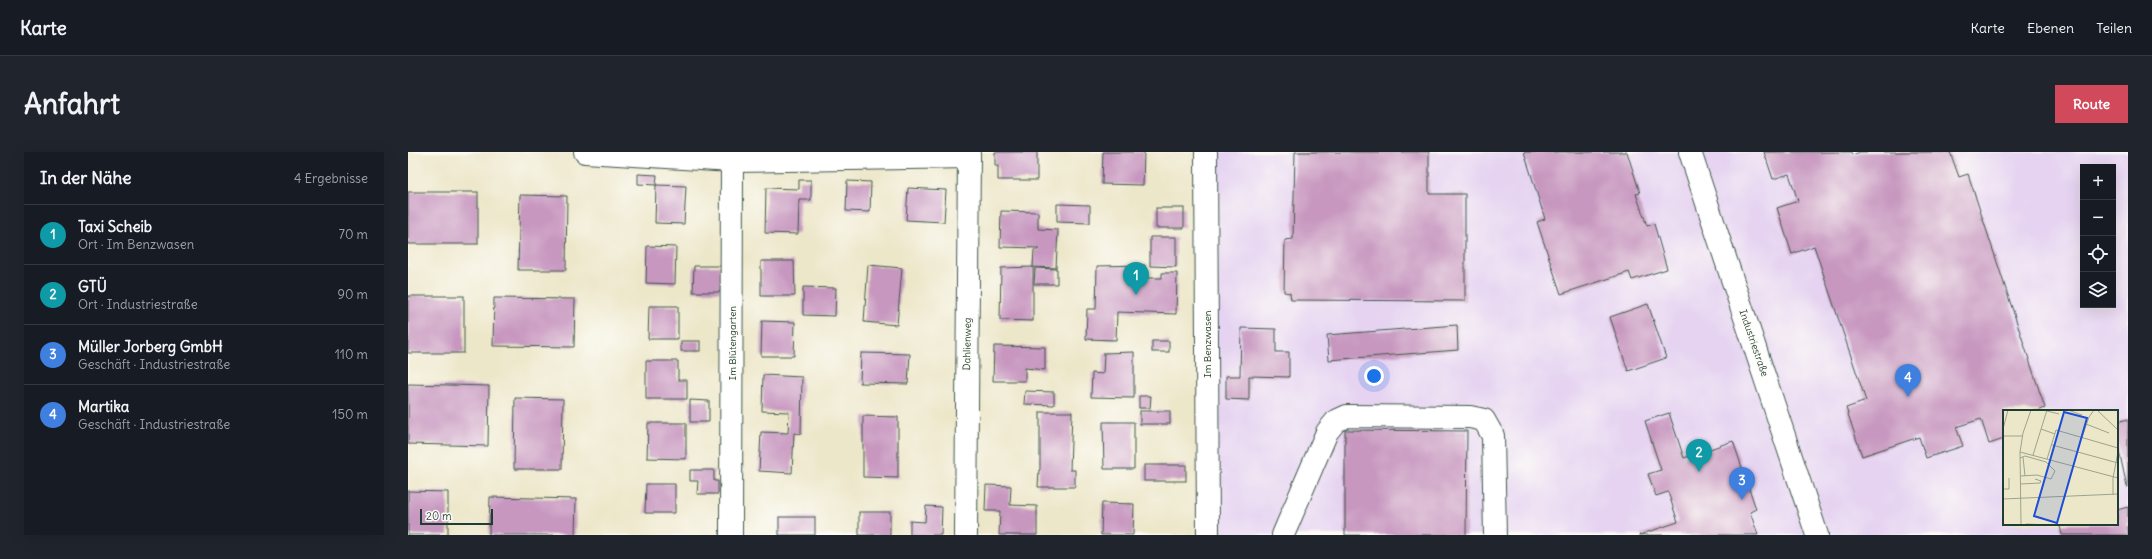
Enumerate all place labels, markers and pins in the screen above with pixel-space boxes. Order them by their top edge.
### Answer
pin: 1 [1123,262,1149,295]
pin: 4 [1895,364,1921,397]
pin: 2 [1686,439,1712,472]
pin: 3 [1729,467,1755,500]

